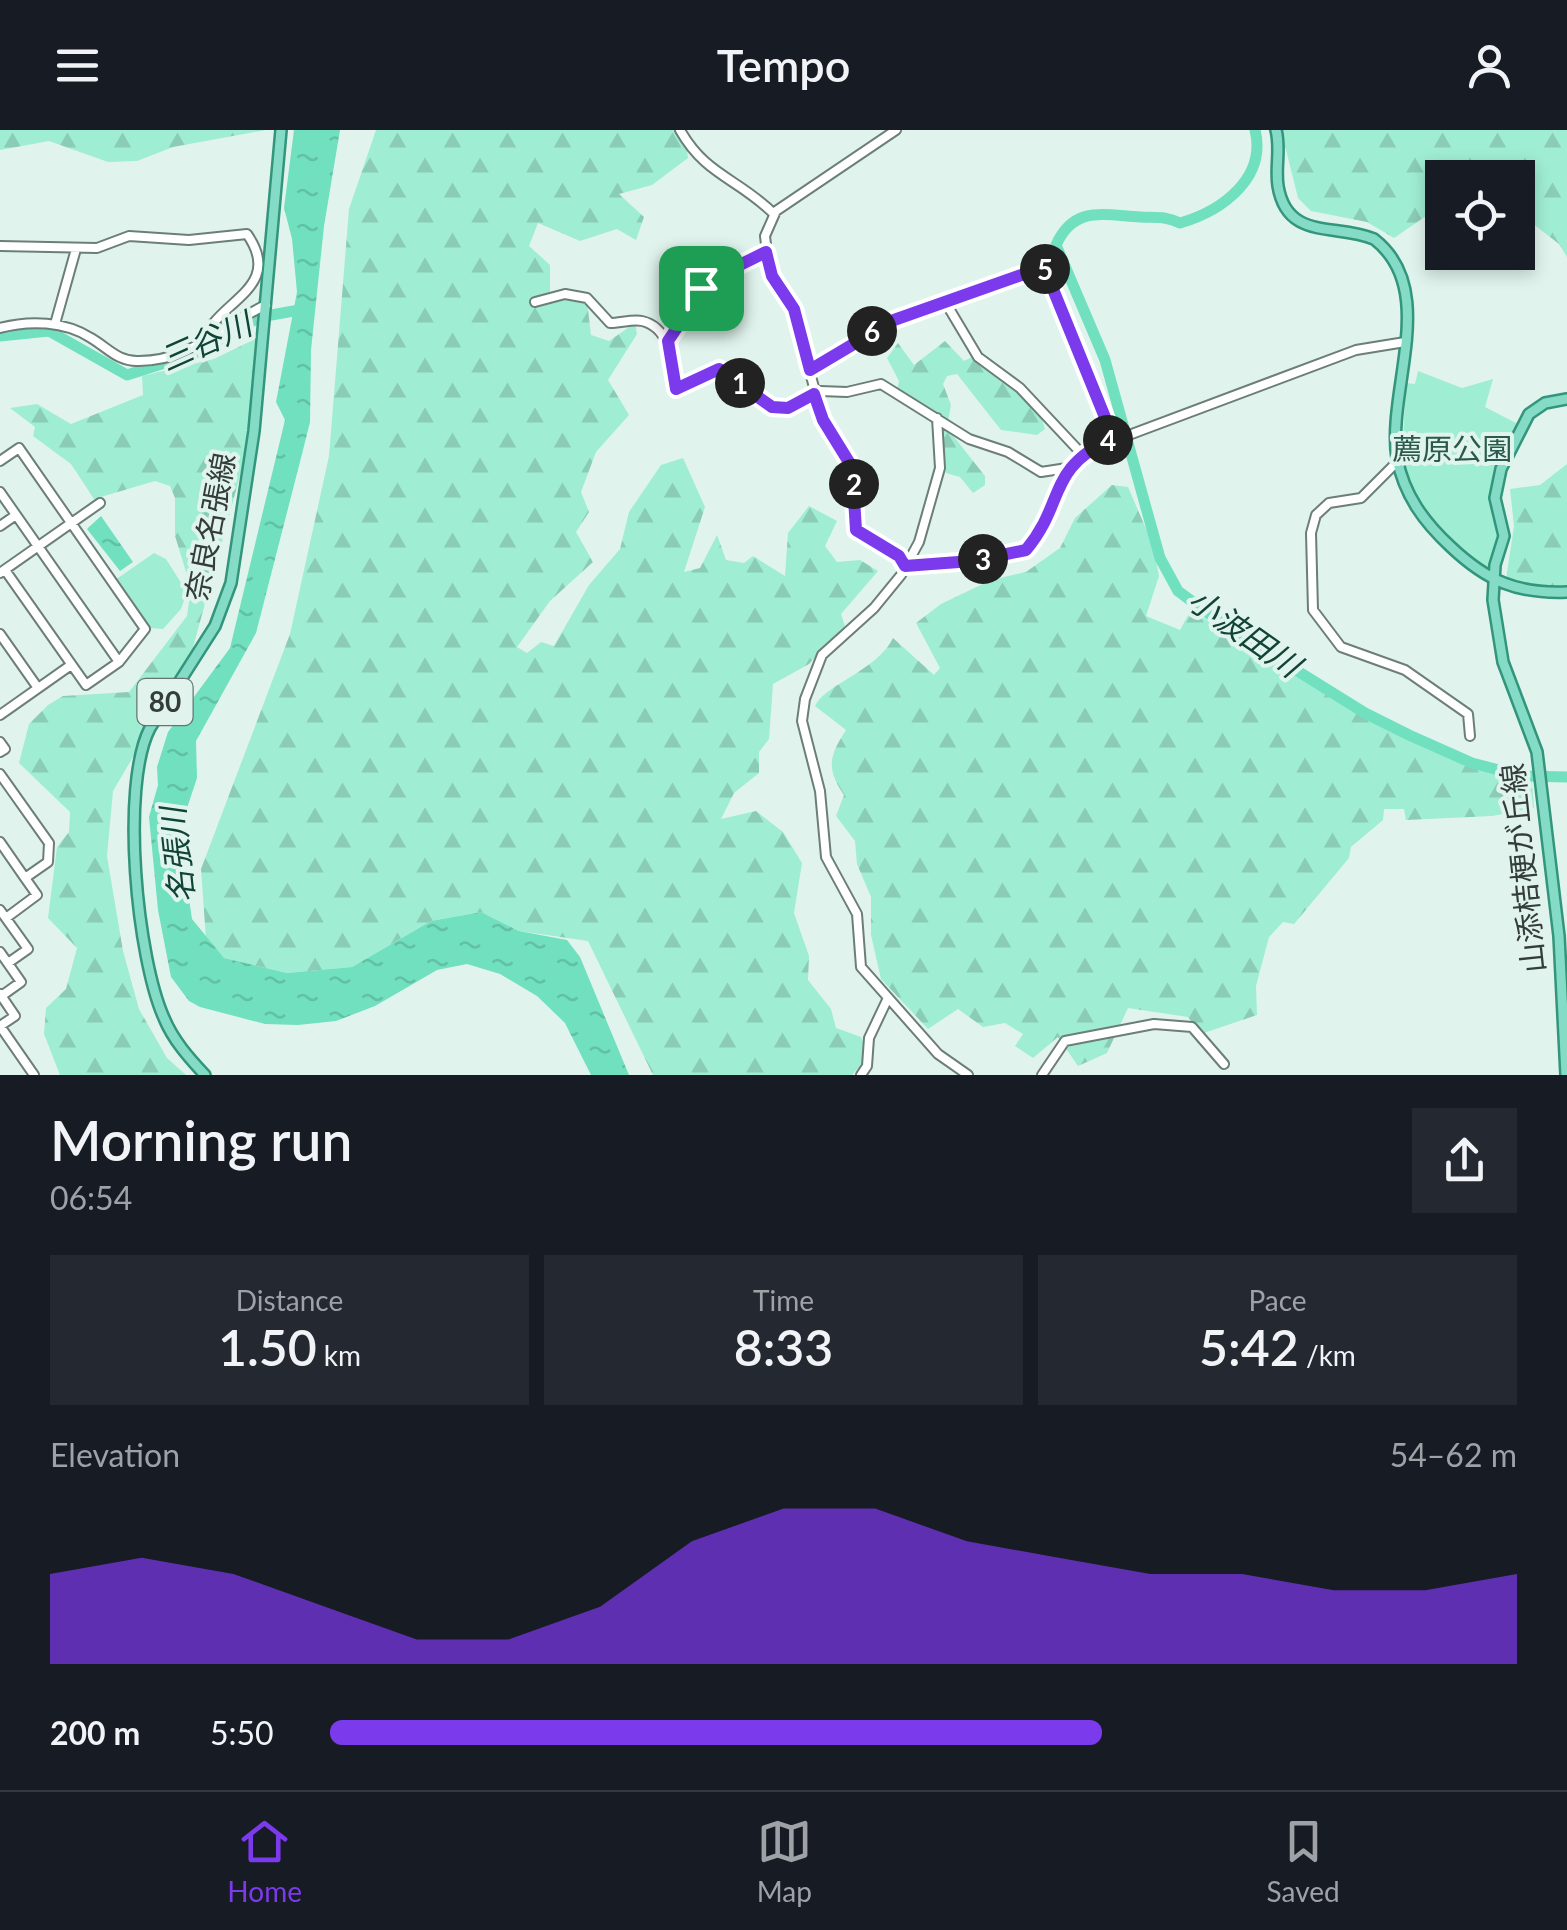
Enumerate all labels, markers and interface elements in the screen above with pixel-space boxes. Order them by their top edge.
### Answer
icon: menu [50,38,105,93]
text: Tempo [717,38,850,92]
icon: person [1462,38,1517,93]
map controls [1425,160,1535,270]
button: locate [1425,160,1535,270]
pin: 5 [1020,244,1070,294]
pin [659,246,744,331]
text: 5 [1037,252,1053,286]
icon: arrive [674,261,729,316]
water label: 三谷川 [154,302,260,378]
pin: 6 [847,306,897,356]
text: 6 [864,314,880,348]
pin: 1 [715,358,765,408]
text: 1 [732,366,748,400]
pin: 4 [1083,415,1133,465]
text: 4 [1100,423,1116,457]
park label: 薦原公園 [1392,430,1512,466]
street label: 奈良名張線 [177,450,241,604]
pin: 2 [829,459,879,509]
text: 2 [846,467,862,501]
pin: 3 [958,534,1008,584]
text: 3 [975,542,991,576]
water label: 小波田川 [1181,579,1311,686]
road number: 80 [138,679,192,725]
street label: 山添桔梗が丘線 [1493,762,1551,975]
water label: 名張川 [152,802,201,905]
text: Morning run [50,1107,352,1173]
button: share [1412,1108,1517,1213]
text: 06:54 [50,1178,132,1217]
text: Distance [236,1283,343,1317]
text: Time [753,1283,814,1317]
text: Pace [1248,1283,1307,1317]
text: 1.50 [218,1317,317,1377]
text: 8:33 [734,1317,833,1377]
text: 5:42 [1199,1317,1299,1377]
text: km [317,1338,361,1372]
text: /km [1299,1338,1356,1372]
text: Elevation [50,1435,180,1474]
text: 54–62 m [1390,1435,1517,1474]
text: 200 m [50,1713,140,1752]
text: 5:50 [210,1713,274,1752]
tab: Home [227,1814,302,1908]
tab: Map [757,1814,812,1908]
tab: Saved [1267,1814,1340,1908]

